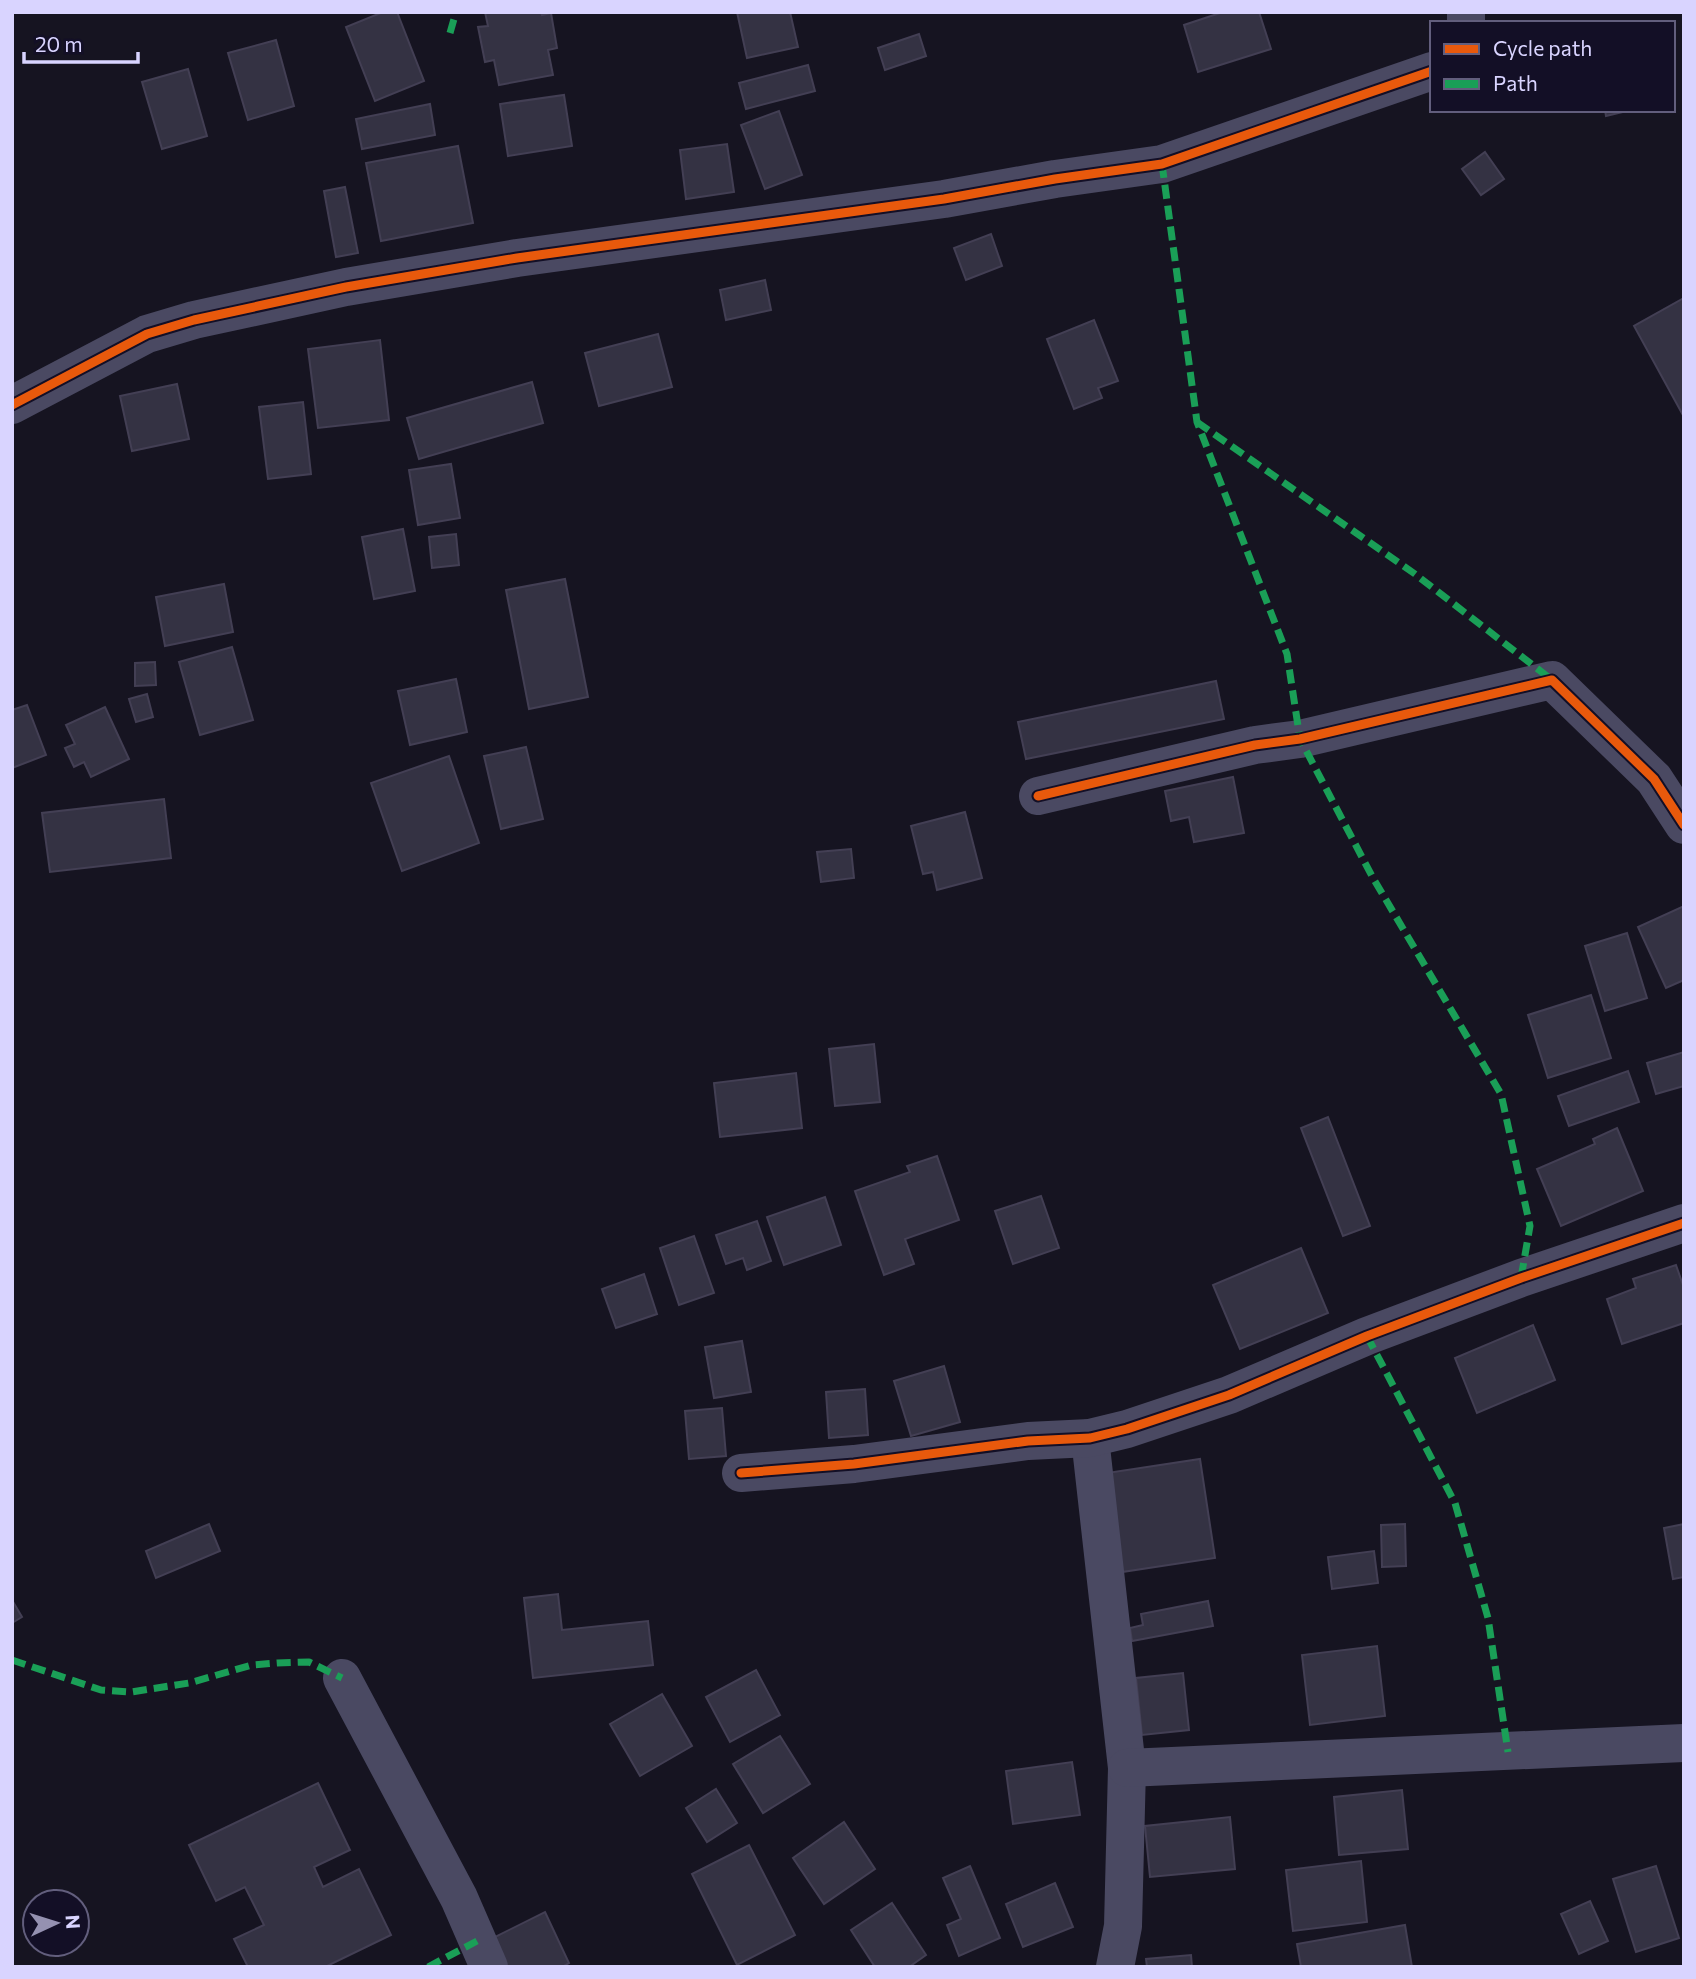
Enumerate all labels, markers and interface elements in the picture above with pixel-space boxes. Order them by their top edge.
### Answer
scale bar [24,21,138,65]
legend [1430,21,1675,112]
text: 20 m [35,31,83,56]
text: Cycle path [1493,35,1592,60]
text: Path [1493,70,1538,95]
north arrow [21,1888,91,1958]
text: N [61,1914,85,1930]

